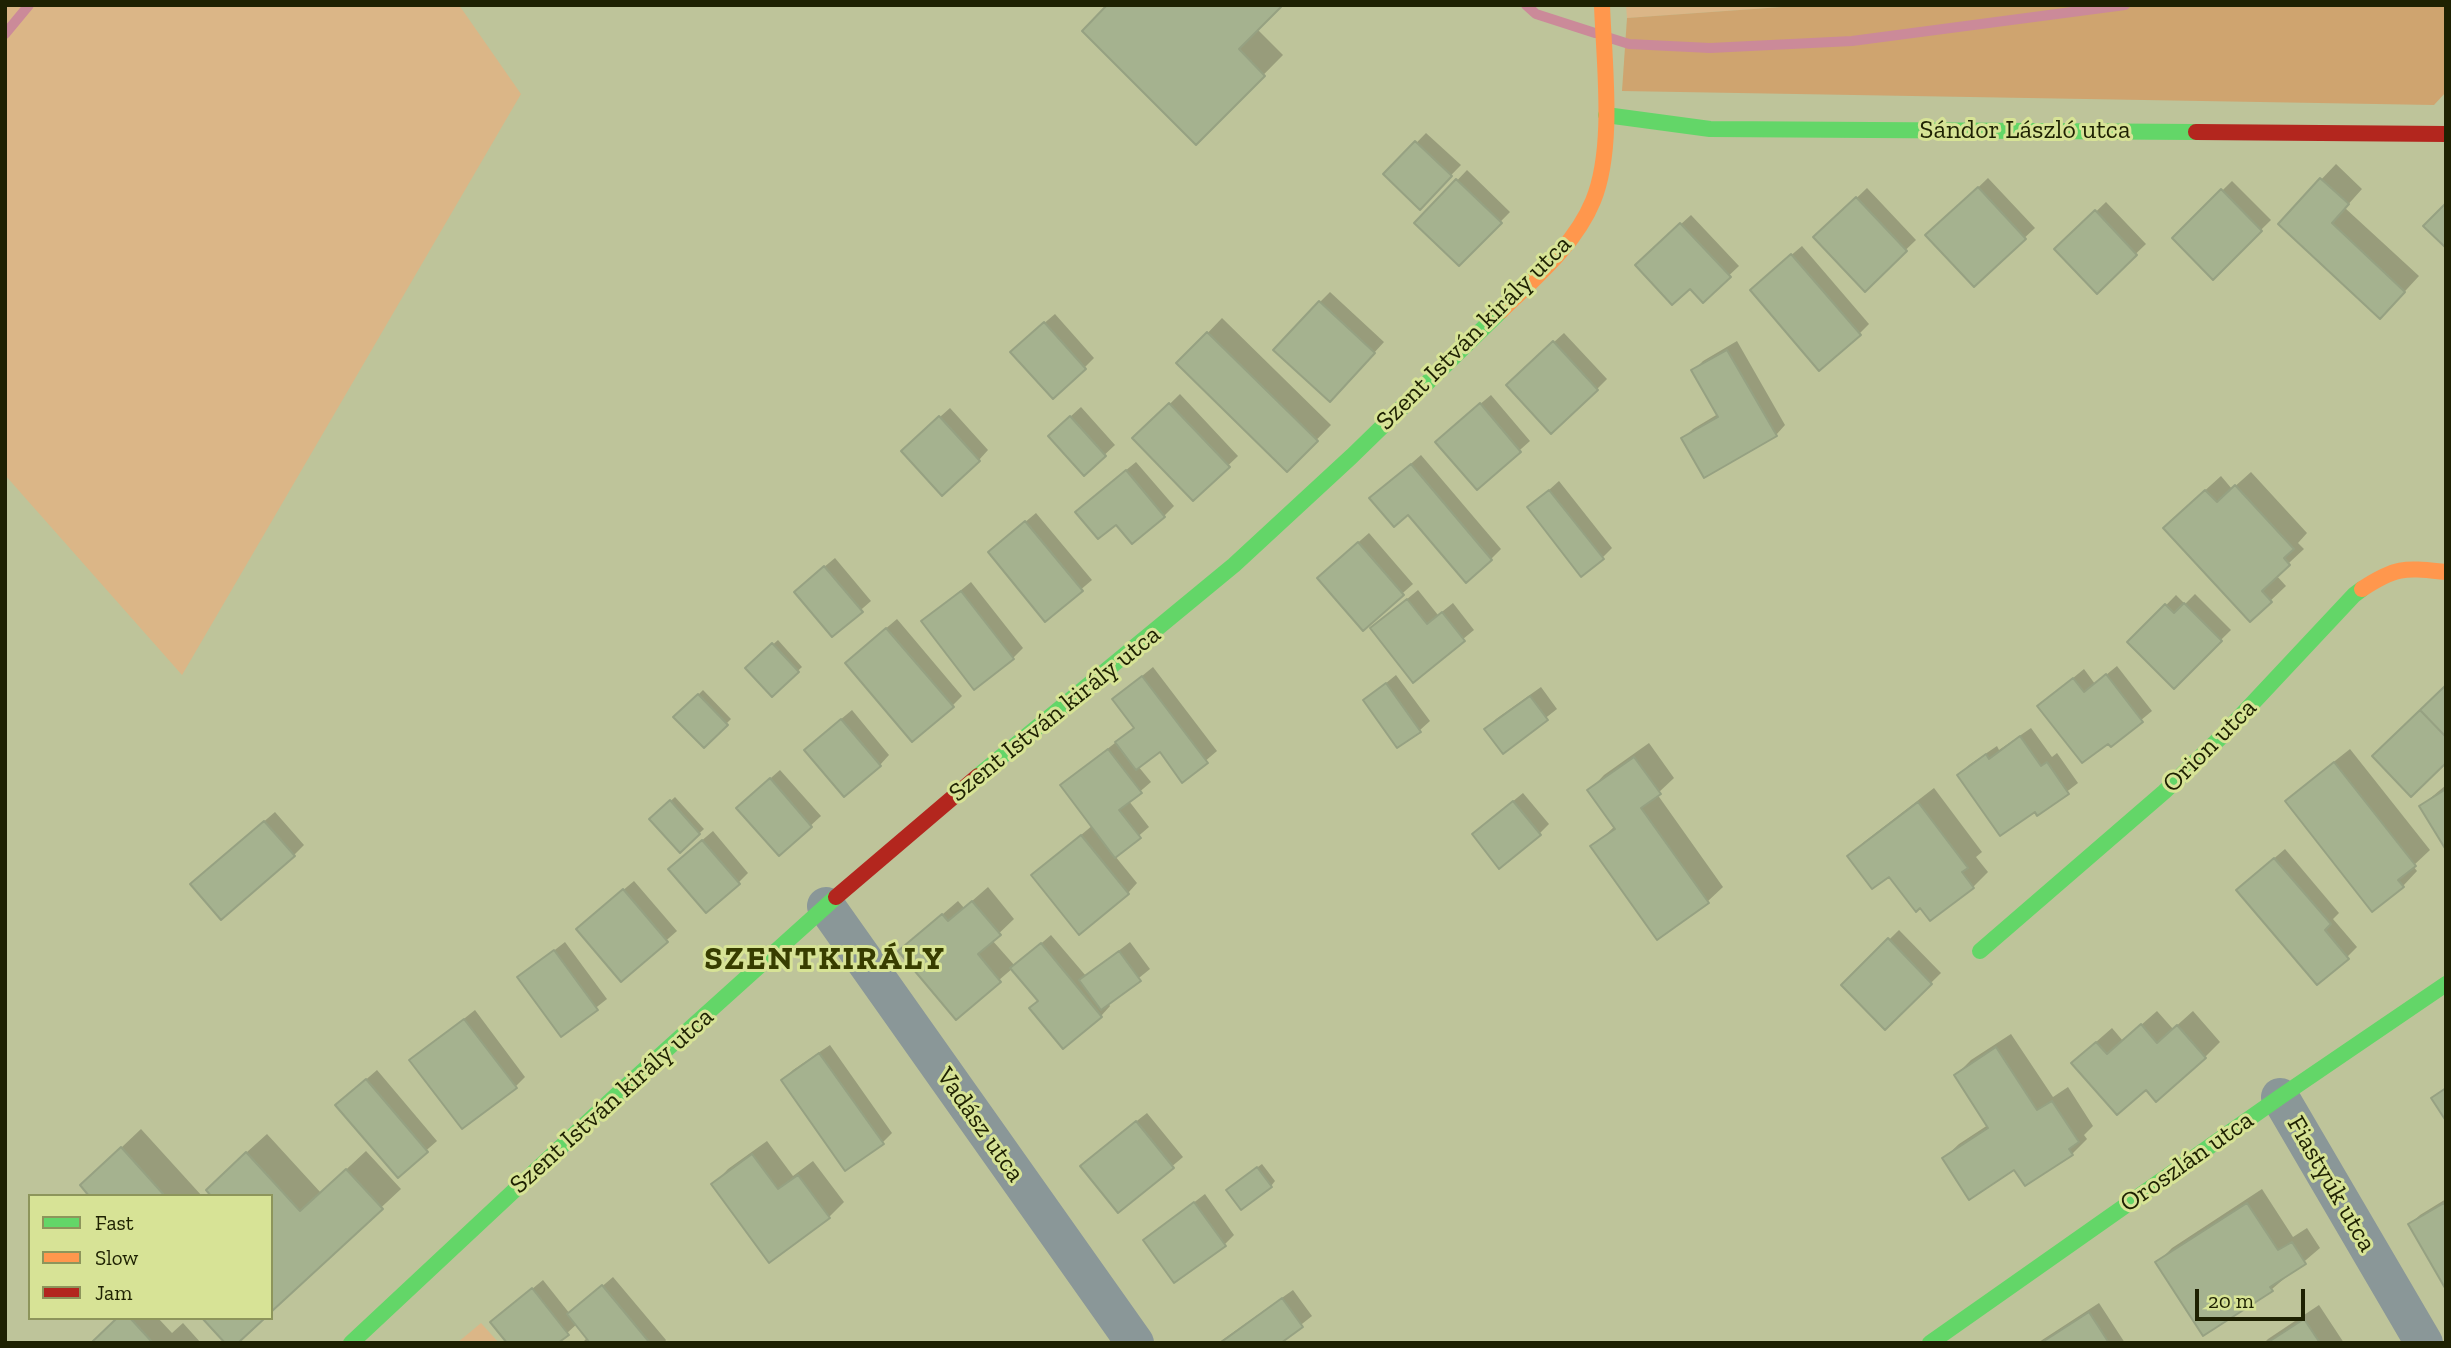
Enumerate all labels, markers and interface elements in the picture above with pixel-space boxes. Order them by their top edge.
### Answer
street label: Sándor László utca [1920,115,2130,147]
street label: Szent István király utca [1370,229,1578,437]
street label: Szent István király utca [943,619,1167,809]
street label: Orion utca [2157,693,2263,799]
district label: SZENTKIRÁLY [706,940,944,980]
street label: Szent István király utca [504,1001,720,1201]
street label: Vadász utca [929,1062,1031,1188]
street label: Oroszlán utca [2114,1105,2260,1219]
street label: Fiastyúk utca [2280,1111,2382,1257]
legend [28,1194,273,1320]
text: Fast [95,1210,134,1235]
text: Slow [95,1245,138,1270]
scale bar [2199,1274,2309,1318]
text: Jam [95,1280,132,1305]
text: 20 m [2208,1288,2254,1313]

